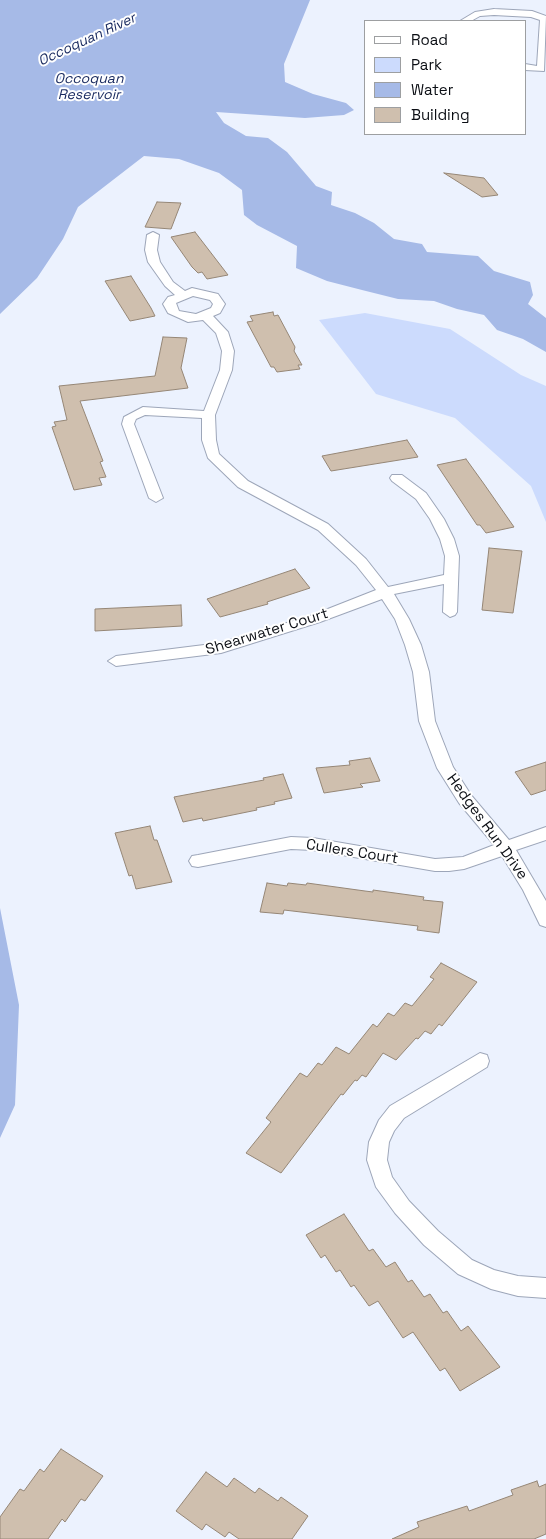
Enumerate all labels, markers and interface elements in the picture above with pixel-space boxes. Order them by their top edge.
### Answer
water label: Occoquan River [36,10,138,70]
legend [364,20,526,135]
text: Road [411,30,448,49]
text: Park [411,55,442,74]
water label: Occoquan Reservoir [55,71,123,104]
text: Water [411,80,453,99]
text: Building [411,105,470,124]
street label: Shearwater Court [204,605,330,659]
street label: Hedges Run Drive [443,771,531,883]
street label: Cullers Court [305,836,399,868]

